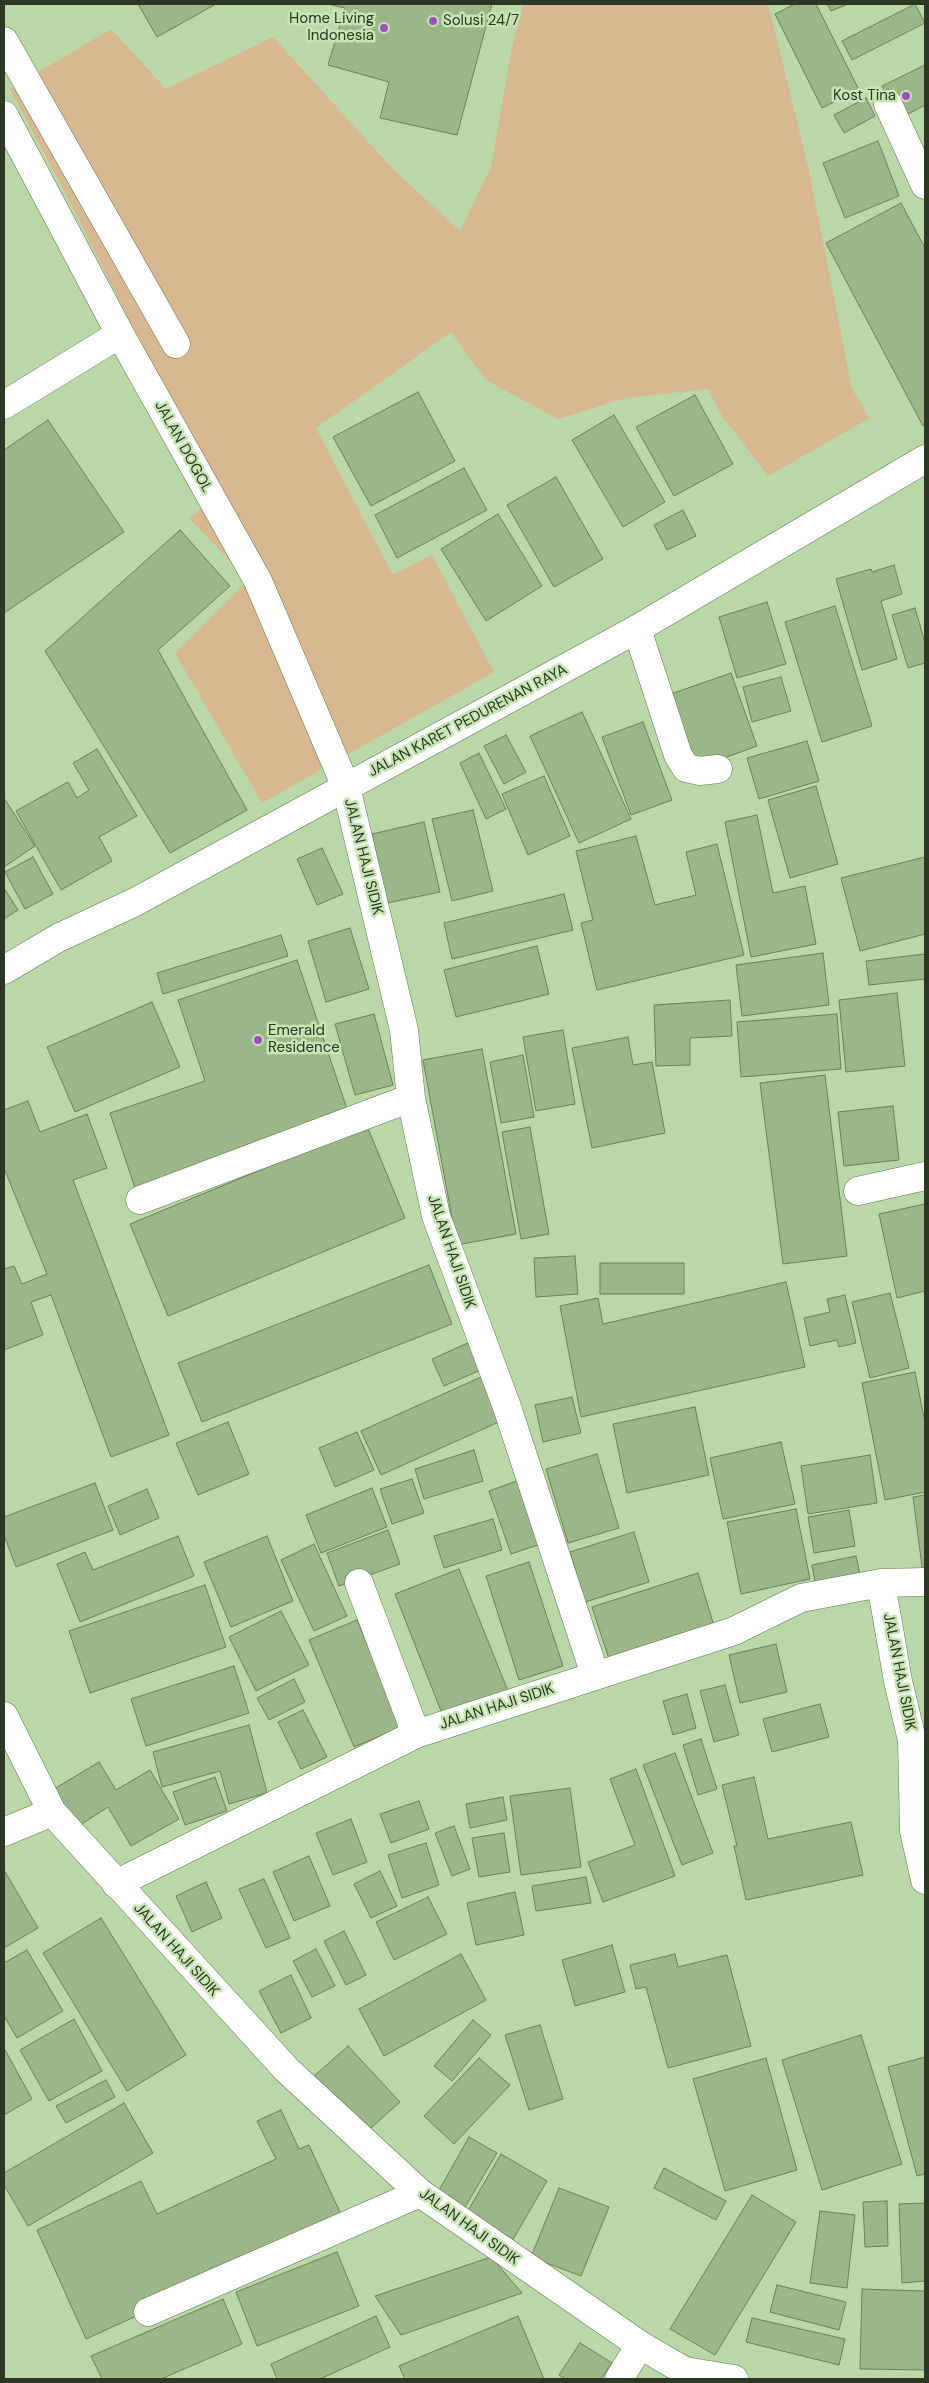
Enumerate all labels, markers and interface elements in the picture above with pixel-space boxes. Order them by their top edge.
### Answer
place label: Home Living Indonesia [289,10,374,45]
place label: Solusi 24/7 [443,12,519,30]
marker: Solusi 24/7 [427,15,439,27]
marker: Home Living Indonesia [378,22,390,34]
place label: Kost Tina [833,87,896,105]
marker: Kost Tina [900,90,912,102]
street label: JALAN DOGOL [150,398,216,496]
street label: JALAN KARET PEDURENAN RAYA [366,661,570,781]
street label: JALAN HAJI SIDIK [340,797,386,917]
place label: Emerald Residence [268,1022,340,1057]
marker: Emerald Residence [252,1034,264,1046]
street label: JALAN HAJI SIDIK [423,1193,479,1311]
street label: JALAN HAJI SIDIK [879,1612,919,1732]
street label: JALAN HAJI SIDIK [438,1680,556,1734]
street label: JALAN HAJI SIDIK [129,1900,223,2000]
street label: JALAN HAJI SIDIK [415,2185,523,2269]

